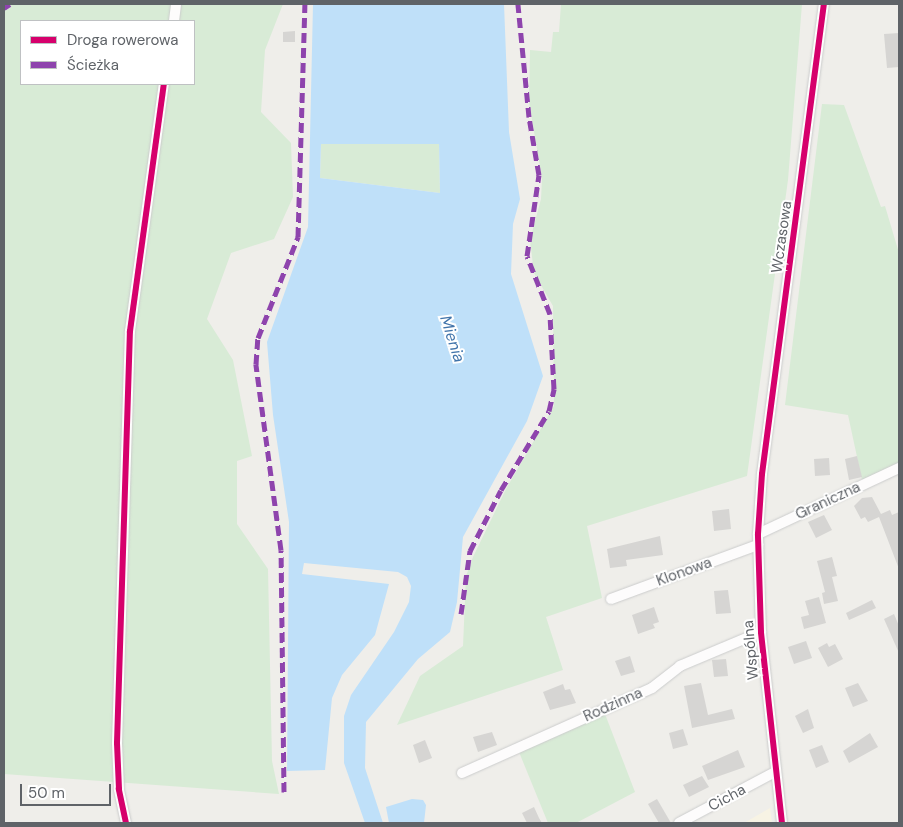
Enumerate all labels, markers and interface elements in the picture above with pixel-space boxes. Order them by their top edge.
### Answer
legend [20,20,195,85]
text: Droga rowerowa [67,30,178,50]
text: Ścieżka [67,55,119,75]
street label: Wczasowa [768,200,796,274]
water label: Mienia [435,313,469,365]
street label: Graniczna [793,478,863,524]
street label: Klonowa [654,554,714,590]
street label: Wspólna [739,619,763,681]
street label: Rodzinna [581,684,645,726]
scale bar [22,774,114,806]
street label: Cicha [705,781,749,815]
text: 50 m [28,783,65,803]

